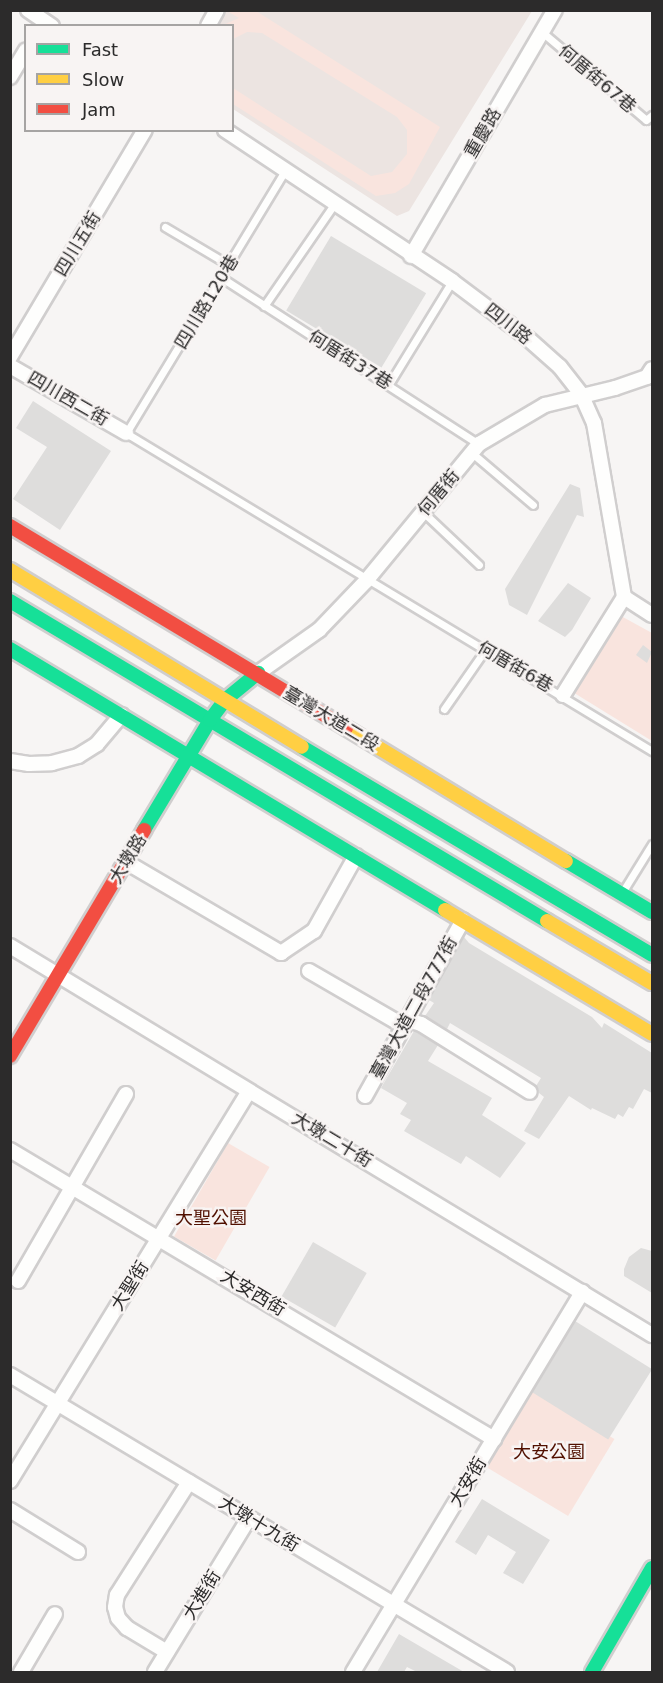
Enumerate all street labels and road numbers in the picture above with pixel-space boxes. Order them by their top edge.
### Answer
street label: 何厝街67巷 [554,40,640,118]
street label: 重慶路 [460,104,506,162]
street label: 四川五街 [50,208,106,280]
street label: 四川路120巷 [170,251,244,353]
street label: 四川路 [480,299,536,349]
street label: 何厝街37巷 [304,326,396,394]
street label: 四川西二街 [24,367,112,431]
street label: 何厝街 [413,465,465,521]
street label: 何厝街6巷 [473,637,557,697]
street label: 臺灣大道二段 [279,682,383,756]
street label: 大墩路 [105,830,151,888]
street label: 臺灣大道二段777街 [366,933,462,1083]
street label: 大墩二十街 [288,1108,376,1172]
street label: 大聖街 [107,1257,153,1315]
street label: 大安西街 [217,1265,289,1321]
street label: 大安街 [445,1453,491,1511]
street label: 大墩十九街 [215,1492,303,1556]
street label: 大進街 [179,1566,225,1624]

